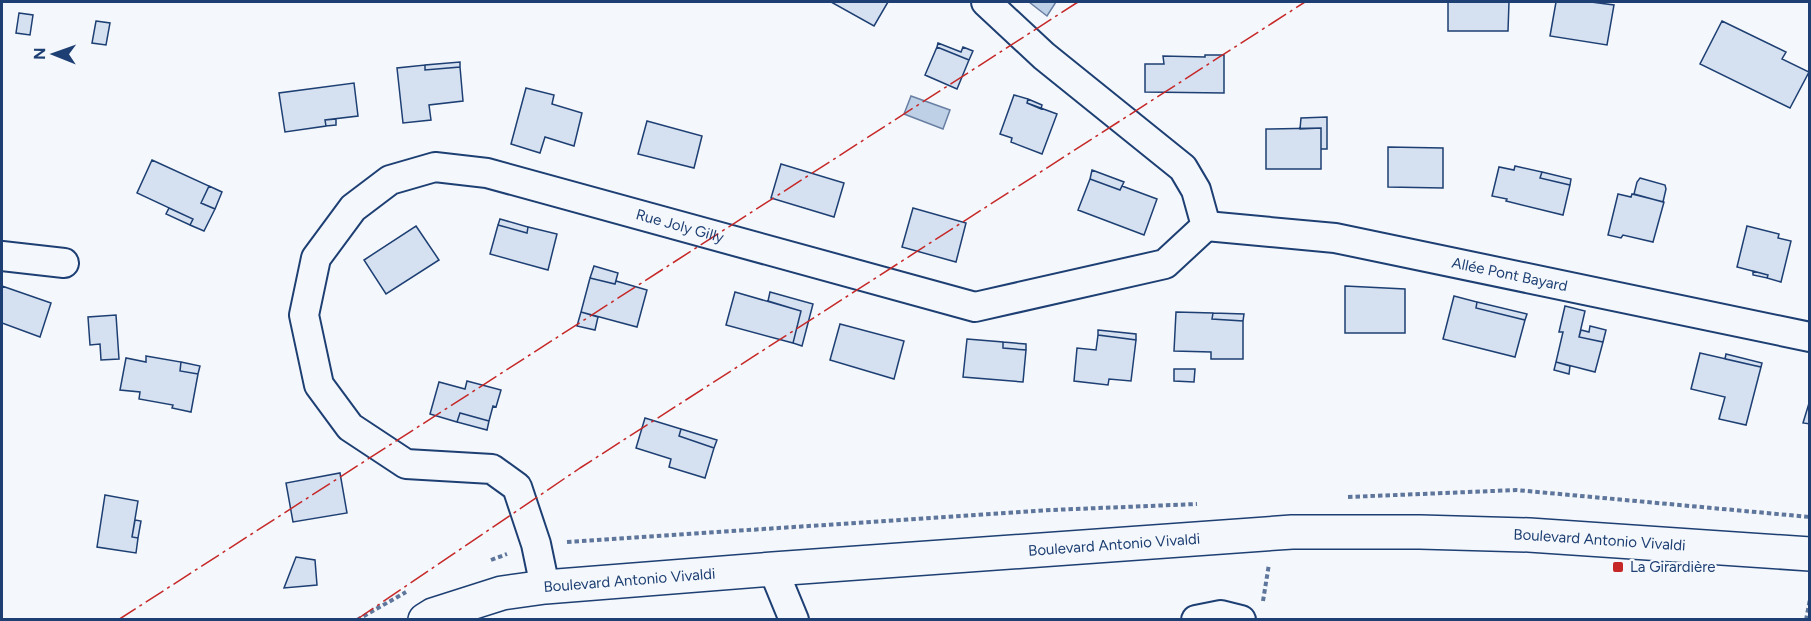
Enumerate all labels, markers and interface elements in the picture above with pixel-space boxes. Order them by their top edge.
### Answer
north arrow [24,24,84,84]
text: N [30,47,49,60]
street label: Rue Joly Gilly [634,205,726,247]
street label: Allée Pont Bayard [1450,254,1569,295]
street label: Boulevard Antonio Vivaldi [1513,526,1686,555]
street label: Boulevard Antonio Vivaldi [1028,530,1201,560]
place label: La Girardière [1630,558,1716,576]
marker: La Girardière [1611,560,1625,574]
street label: Boulevard Antonio Vivaldi [543,565,716,596]

